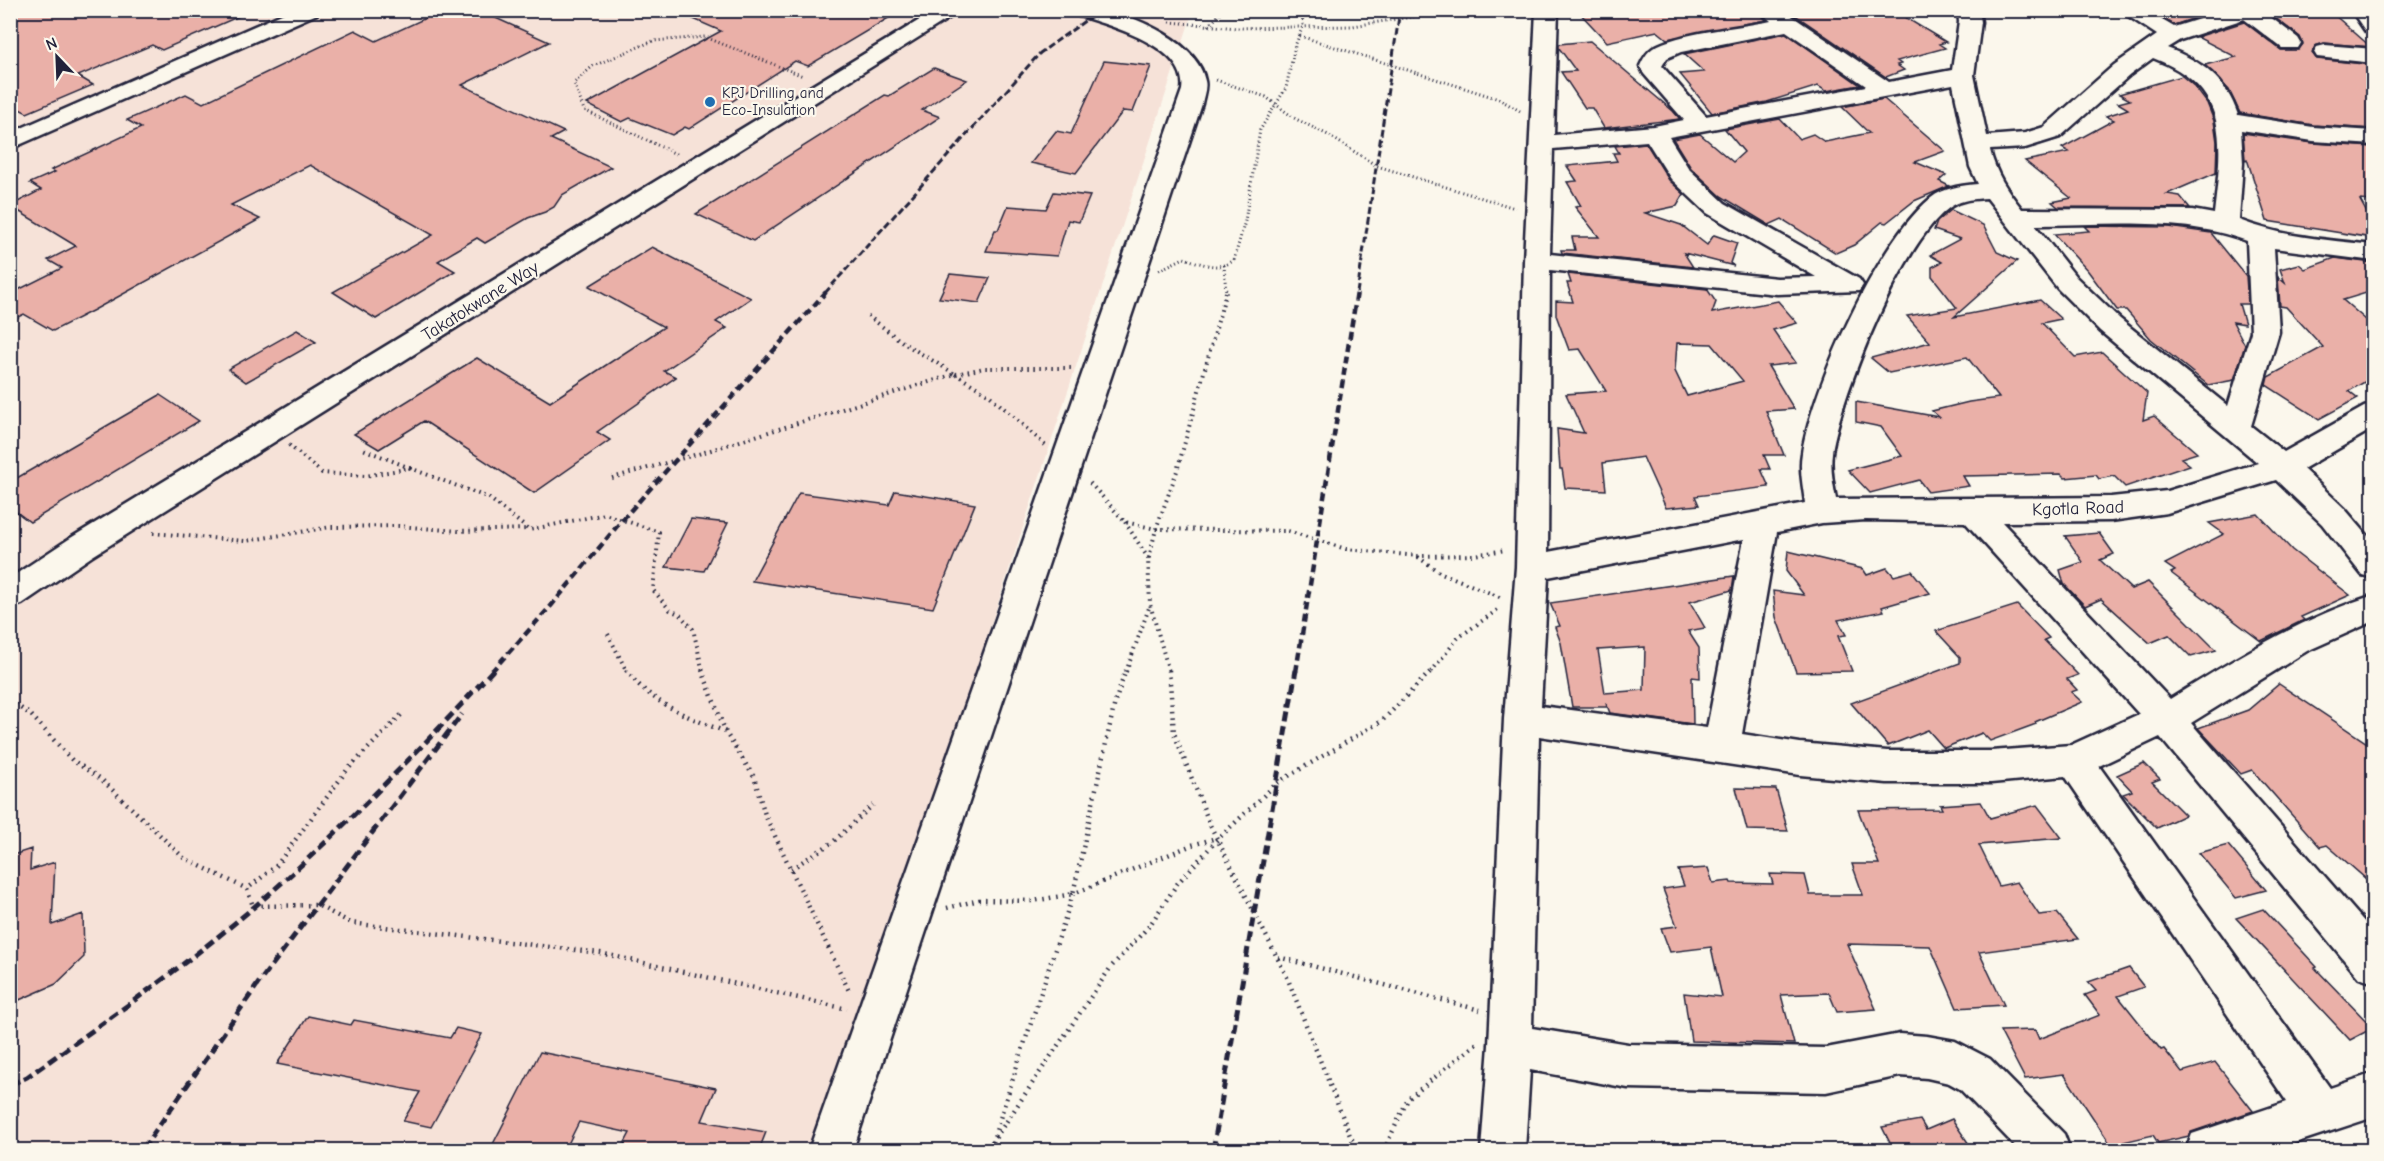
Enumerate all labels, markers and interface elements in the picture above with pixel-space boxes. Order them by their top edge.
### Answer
north arrow [27,27,87,87]
text: N [43,34,60,54]
place label: KPJ Drilling and Eco-Insulation [722,84,824,119]
marker: KPJ Drilling and Eco-Insulation [703,95,717,109]
street label: Takatokwane Way [418,257,543,346]
street label: Kgotla Road [2032,496,2124,521]

